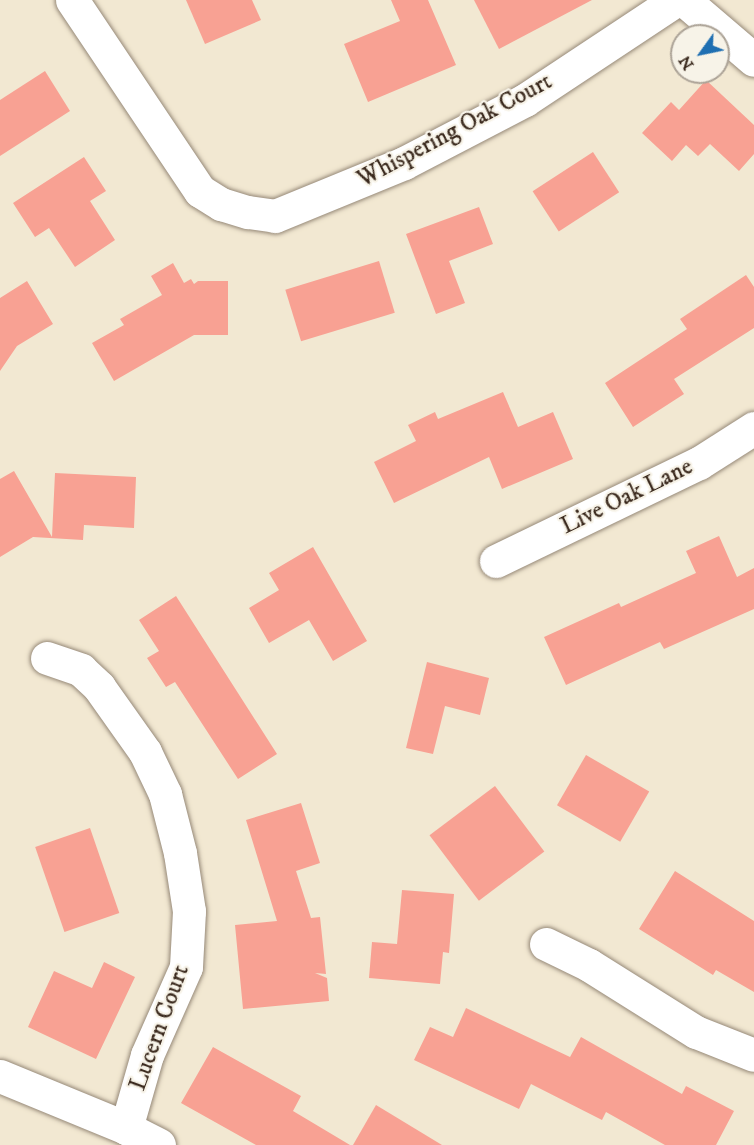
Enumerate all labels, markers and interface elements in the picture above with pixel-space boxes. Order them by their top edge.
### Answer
north arrow [670,24,730,84]
text: N [675,52,699,74]
street label: Whispering Oak Court [353,68,557,194]
street label: Live Oak Lane [556,453,698,541]
street label: Lucern Court [124,961,196,1095]

